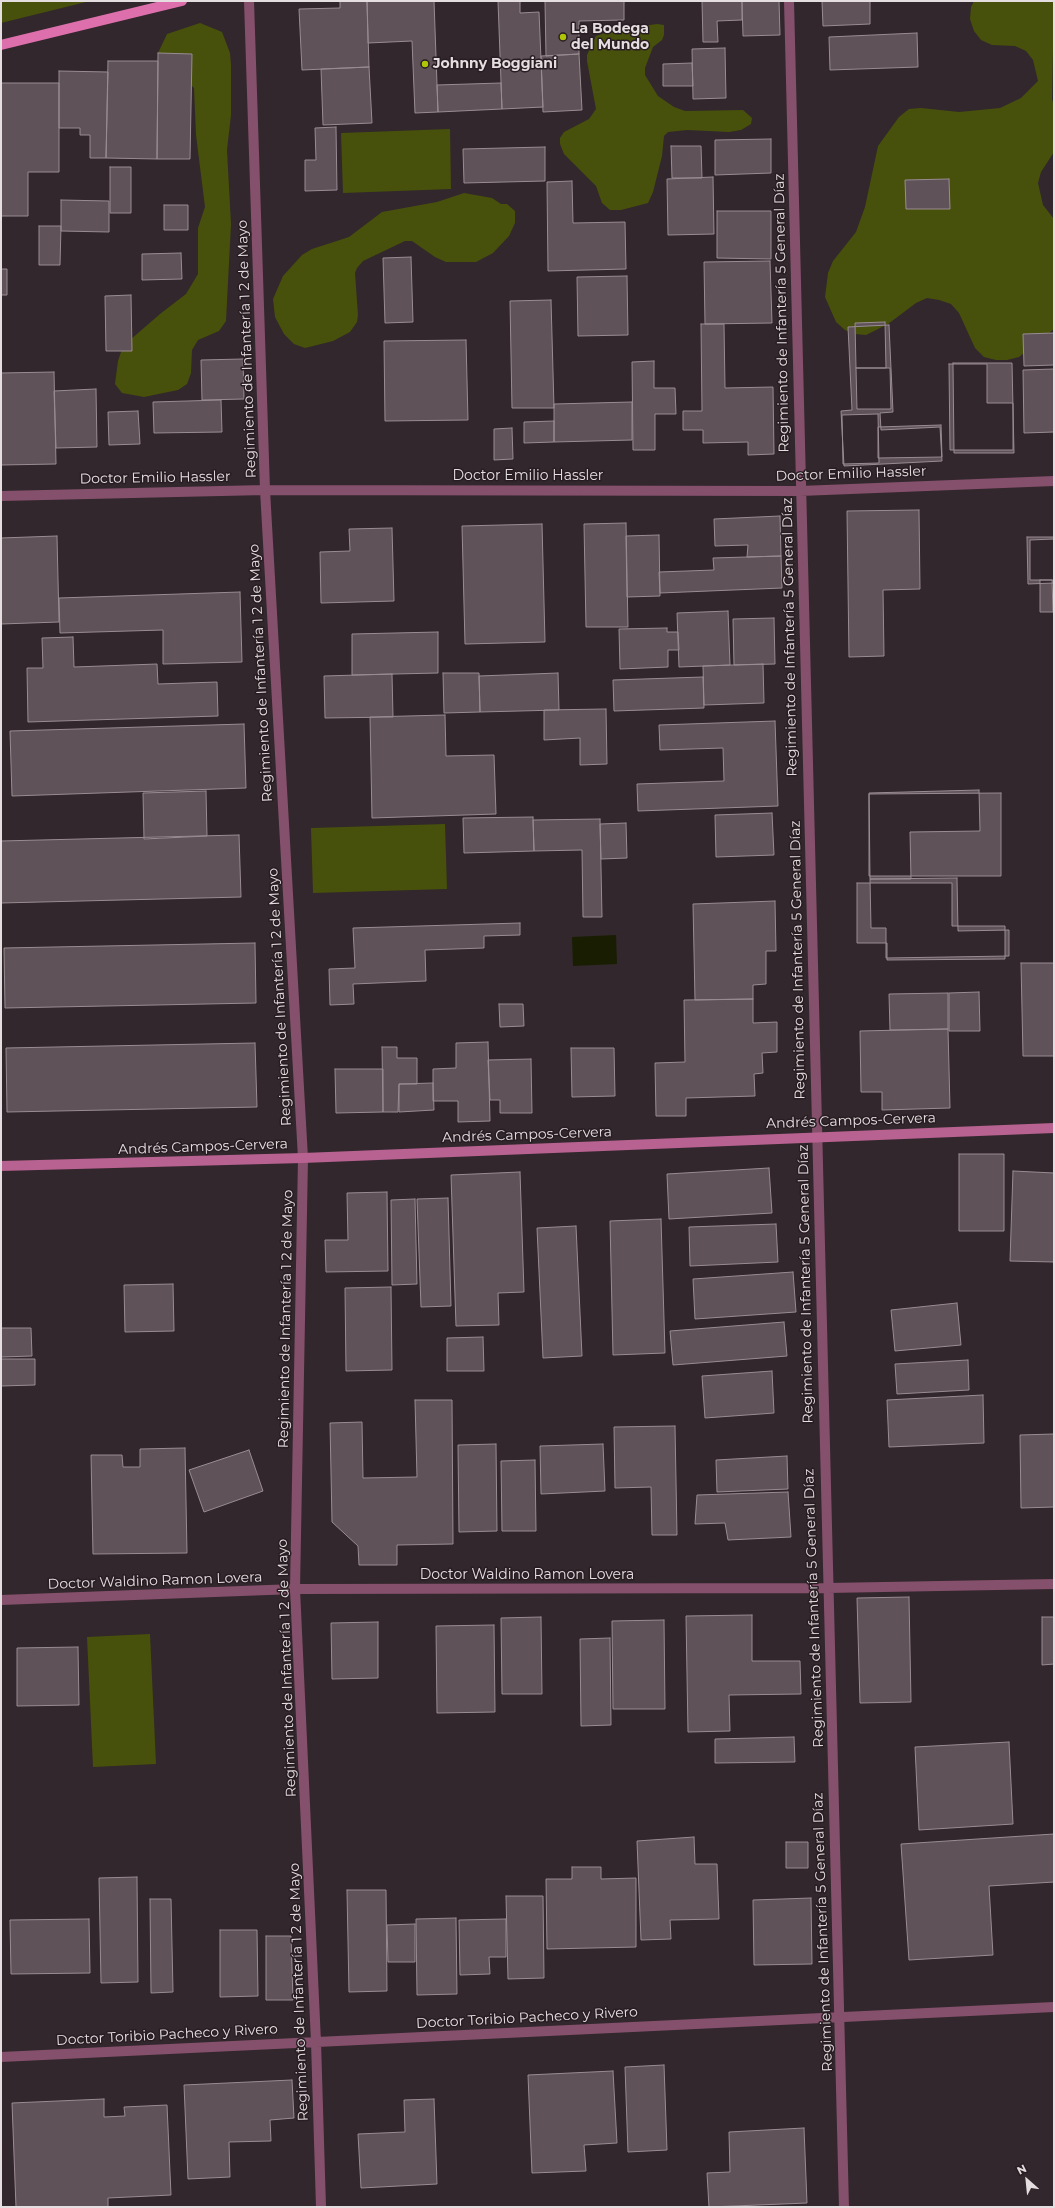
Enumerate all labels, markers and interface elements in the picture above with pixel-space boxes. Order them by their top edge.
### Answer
place label: La Bodega del Mundo [571,21,649,54]
marker: La Bodega del Mundo [558,32,568,42]
place label: Johnny Boggiani [433,56,557,72]
marker: Johnny Boggiani [420,59,430,69]
street label: Regimiento de Infantería 5 General Díaz [771,173,793,453]
street label: Regimiento de Infantería 1 2 de Mayo [234,220,260,478]
street label: Doctor Emilio Hassler [775,463,927,485]
street label: Doctor Emilio Hassler [79,468,231,488]
street label: Doctor Emilio Hassler [453,468,603,484]
street label: Regimiento de Infantería 5 General Díaz [779,497,801,777]
street label: Regimiento de Infantería 1 2 de Mayo [246,543,276,803]
street label: Regimiento de Infantería 5 General Díaz [787,820,809,1100]
street label: Regimiento de Infantería 1 2 de Mayo [265,867,295,1127]
street label: Andrés Campos-Cervera [766,1110,936,1132]
street label: Andrés Campos-Cervera [442,1124,612,1146]
street label: Andrés Campos-Cervera [118,1136,288,1158]
street label: Regimiento de Infantería 5 General Díaz [795,1144,817,1424]
street label: Regimiento de Infantería 1 2 de Mayo [275,1190,297,1448]
street label: Regimiento de Infantería 5 General Díaz [801,1468,827,1748]
street label: Regimiento de Infantería 1 2 de Mayo [274,1539,300,1797]
street label: Doctor Waldino Ramon Lovera [420,1567,634,1583]
street label: Doctor Waldino Ramon Lovera [47,1569,263,1593]
street label: Regimiento de Infantería 5 General Díaz [810,1792,836,2072]
street label: Regimiento de Infantería 1 2 de Mayo [286,1863,312,2121]
street label: Doctor Toribio Pacheco y Rivero [416,2004,638,2032]
street label: Doctor Toribio Pacheco y Rivero [56,2021,278,2049]
north arrow [1007,2160,1047,2200]
text: N [1014,2161,1029,2178]

